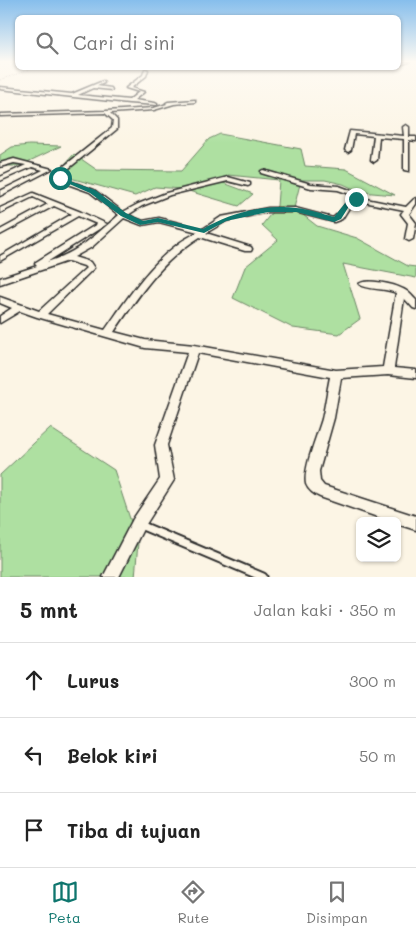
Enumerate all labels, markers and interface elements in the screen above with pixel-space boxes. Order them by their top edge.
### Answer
search box [15,15,401,70]
icon: search [33,29,61,57]
text: Cari di sini [73,30,175,55]
route start [49,167,72,190]
route end [345,188,368,211]
map controls [356,517,401,562]
button: layers [356,517,401,562]
text: 5 mnt [20,596,78,623]
text: Jalan kaki · 350 m [254,599,396,620]
icon: ahead [20,666,48,694]
text: Lurus [67,668,119,693]
text: 300 m [349,670,396,691]
icon: left [20,741,48,769]
text: Belok kiri [67,743,158,768]
text: 50 m [359,745,396,766]
icon: arrive [20,816,48,844]
text: Tiba di tujuan [67,818,200,843]
tab: Peta [49,878,81,927]
tab: Rute [178,878,209,927]
tab: Disimpan [306,878,367,927]

